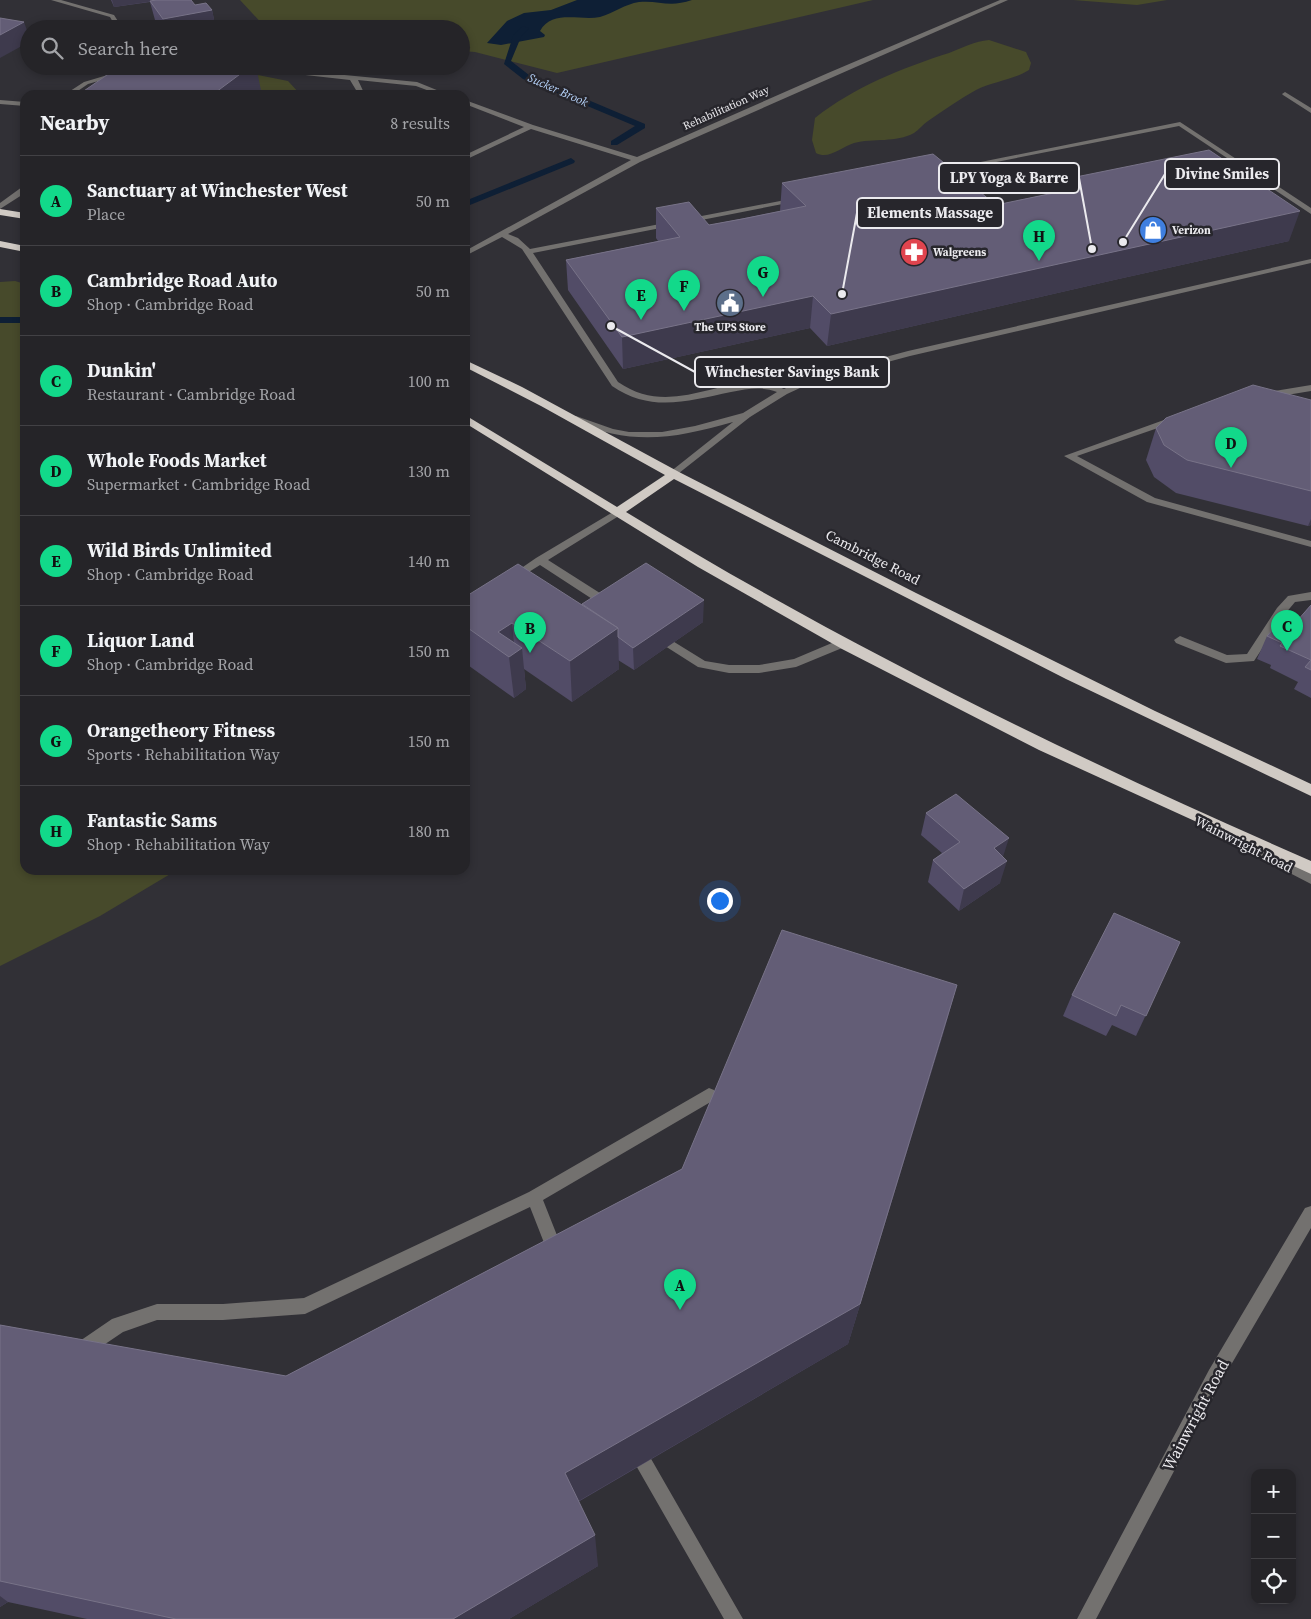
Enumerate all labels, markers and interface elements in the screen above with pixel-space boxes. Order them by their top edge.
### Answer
search box [20,20,470,75]
icon: search [38,34,66,62]
text: Search here [78,35,178,61]
water label: Sucker Brook [525,70,591,110]
street label: Rehabilitation Way [681,82,772,134]
text: Nearby [40,108,110,137]
text: 8 results [390,112,450,134]
callout: Divine Smiles [1165,159,1279,189]
callout: LPY Yoga & Barre [939,163,1079,193]
text: Divine Smiles [1175,163,1269,184]
text: LPY Yoga & Barre [950,167,1068,188]
text: Sanctuary at Winchester West [87,177,348,203]
text: A [51,190,61,212]
text: 50 m [416,190,450,212]
callout: Elements Massage [857,198,1003,228]
text: Elements Massage [867,202,993,223]
text: Place [87,203,125,225]
shop icon: Verizon [1138,215,1168,245]
pin: H [1023,220,1055,261]
place label: Verizon [1172,223,1211,238]
pharmacy icon: Walgreens [899,237,929,267]
place label: Walgreens [933,245,986,260]
pin: G [747,256,779,297]
text: Cambridge Road Auto [87,267,277,293]
pin: F [668,270,700,311]
pin: E [625,279,657,320]
text: B [51,280,61,302]
text: 50 m [416,280,450,302]
public building icon: The UPS Store [715,288,745,318]
text: Shop · Cambridge Road [87,293,253,315]
place label: The UPS Store [694,320,766,335]
text: Dunkin' [87,357,156,383]
callout: Winchester Savings Bank [695,357,889,387]
text: Winchester Savings Bank [705,361,879,382]
text: C [51,370,61,392]
text: 100 m [408,370,450,392]
text: Restaurant · Cambridge Road [87,383,295,405]
pin: D [1215,427,1247,468]
text: Whole Foods Market [87,447,267,473]
text: D [50,460,62,482]
text: 130 m [408,460,450,482]
text: Supermarket · Cambridge Road [87,473,310,495]
street label: Cambridge Road [822,525,924,589]
text: Wild Birds Unlimited [87,537,272,563]
text: E [51,550,61,572]
text: 140 m [408,550,450,572]
text: Shop · Cambridge Road [87,563,253,585]
pin: C [1271,610,1303,651]
pin: B [514,612,546,653]
text: Liquor Land [87,627,194,653]
text: F [51,640,61,662]
text: 150 m [408,640,450,662]
text: Shop · Cambridge Road [87,653,253,675]
text: Orangetheory Fitness [87,717,275,743]
text: G [51,730,61,752]
text: 150 m [408,730,450,752]
text: Sports · Rehabilitation Way [87,743,280,765]
text: Fantastic Sams [87,807,217,833]
street label: Wainwright Road [1192,811,1297,877]
text: H [50,820,62,842]
text: 180 m [408,820,450,842]
text: Shop · Rehabilitation Way [87,833,270,855]
your location [707,888,733,914]
pin: A [664,1269,696,1310]
street label: Wainwright Road [1156,1356,1234,1474]
map controls [1251,1469,1296,1604]
button: + [1251,1469,1296,1514]
button: − [1251,1514,1296,1559]
button: locate [1251,1559,1296,1604]

